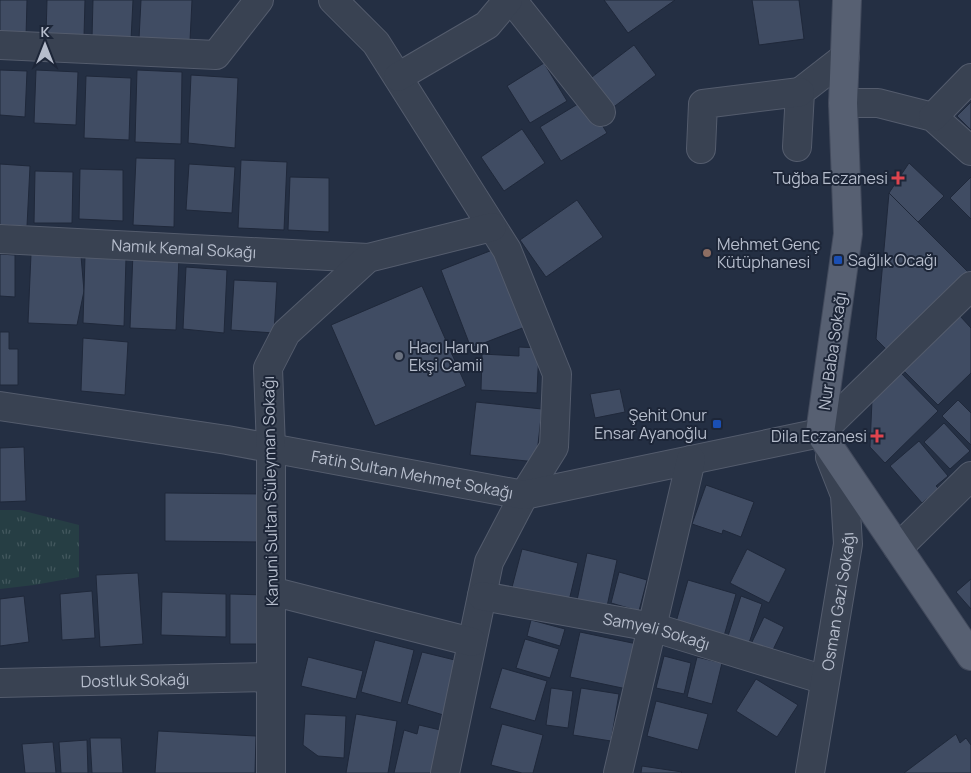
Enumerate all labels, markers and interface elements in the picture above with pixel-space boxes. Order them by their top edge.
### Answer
north arrow [20,20,70,70]
text: K [40,22,50,41]
place label: Tuğba Eczanesi [773,167,888,189]
marker: Tuğba Eczanesi [892,172,904,184]
place label: Mehmet Genç Kütüphanesi [717,233,821,273]
street label: Namık Kemal Sokağı [111,234,257,263]
marker: Mehmet Genç Kütüphanesi [701,247,713,259]
place label: Sağlık Ocağı [848,249,937,271]
marker: Sağlık Ocağı [832,254,844,266]
street label: Nur Baba Sokağı [813,291,851,411]
place label: Hacı Harun Ekşi Camii [409,336,489,376]
marker: Hacı Harun Ekşi Camii [393,350,405,362]
street label: Kanuni Sultan Süleyman Sokağı [257,376,283,606]
place label: Şehit Onur Ensar Ayanoğlu [594,404,707,444]
marker: Şehit Onur Ensar Ayanoğlu [711,418,723,430]
place label: Dila Eczanesi [771,425,867,447]
marker: Dila Eczanesi [871,430,883,442]
street label: Fatih Sultan Mehmet Sokağı [310,445,515,504]
street label: Osman Gazi Sokağı [816,531,859,672]
street label: Samyeli Sokağı [601,607,713,655]
street label: Dostluk Sokağı [80,668,190,692]

